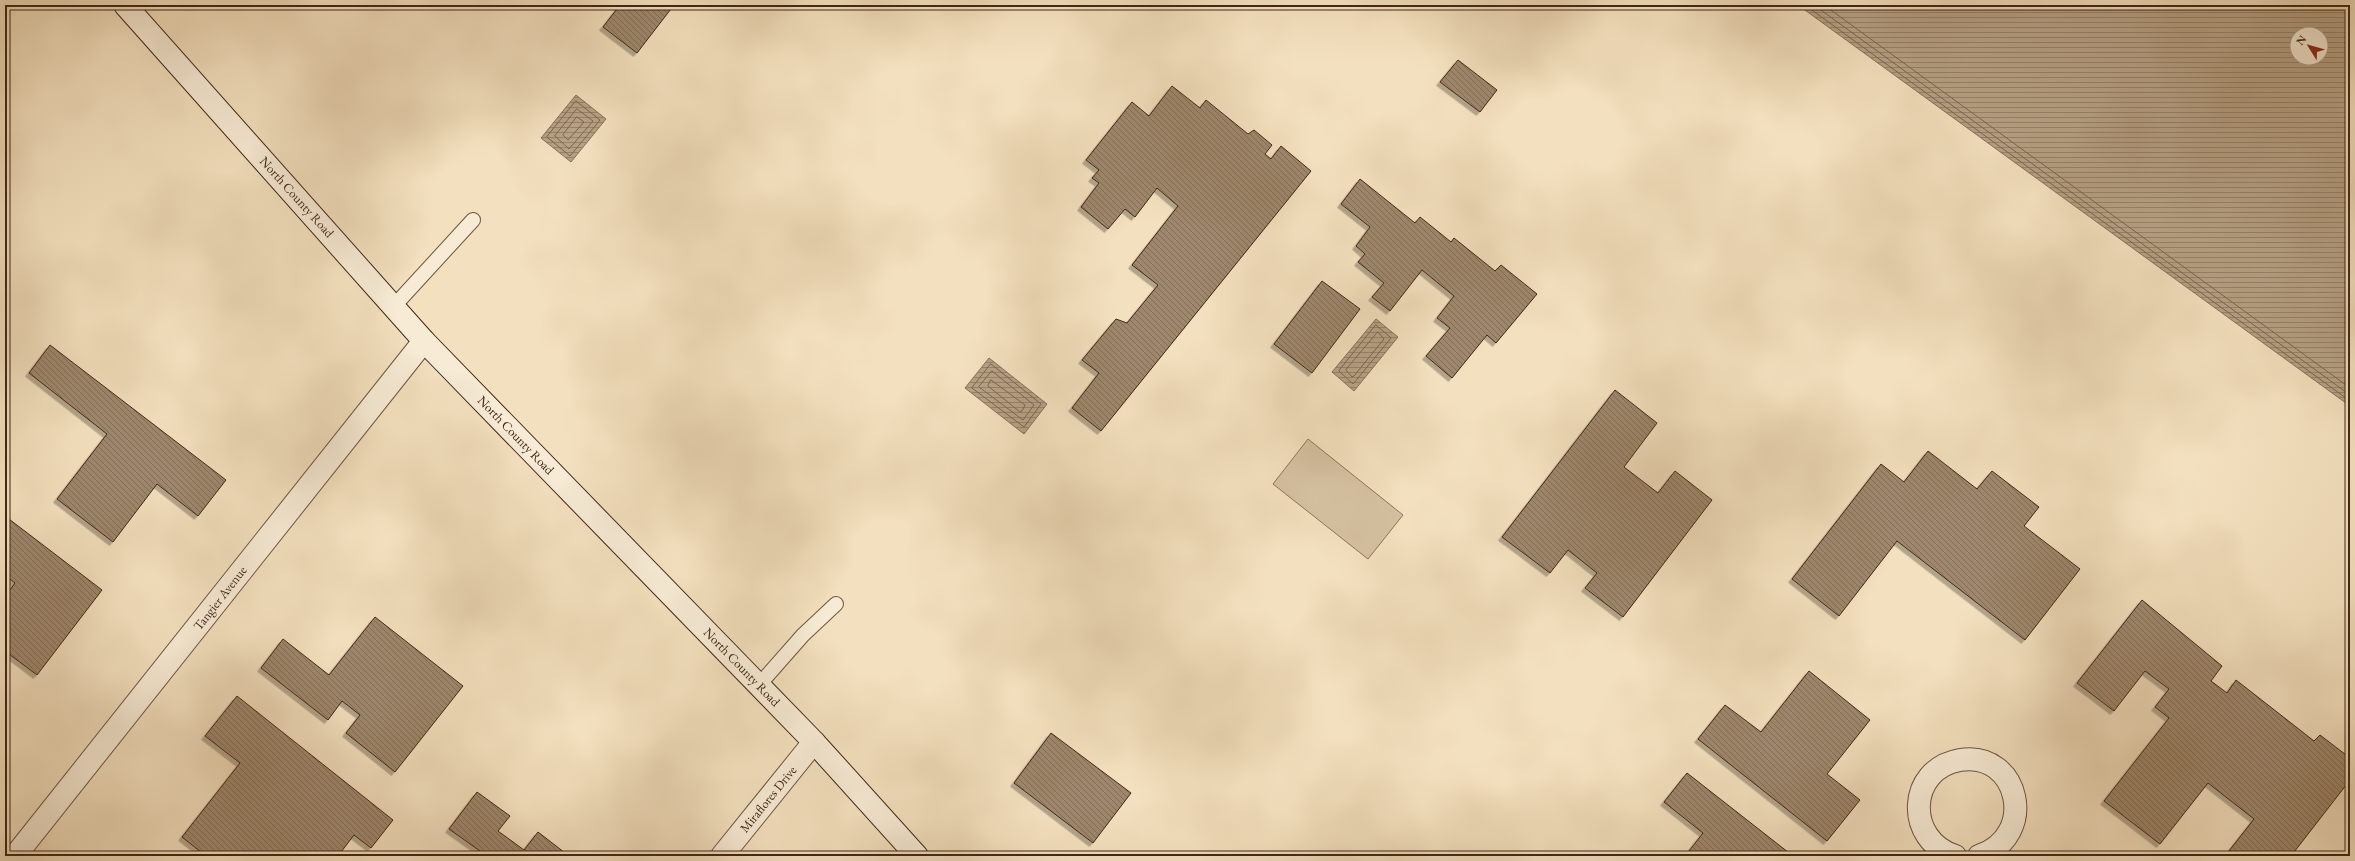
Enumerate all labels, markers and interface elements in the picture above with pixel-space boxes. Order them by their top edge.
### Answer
north arrow [2289,26,2329,66]
text: N [2293,32,2309,48]
street label: North County Road [256,153,338,241]
street label: North County Road [474,392,558,478]
street label: Tangier Avenue [189,562,251,634]
street label: North County Road [700,624,784,710]
street label: Miraflores Drive [736,762,800,836]

